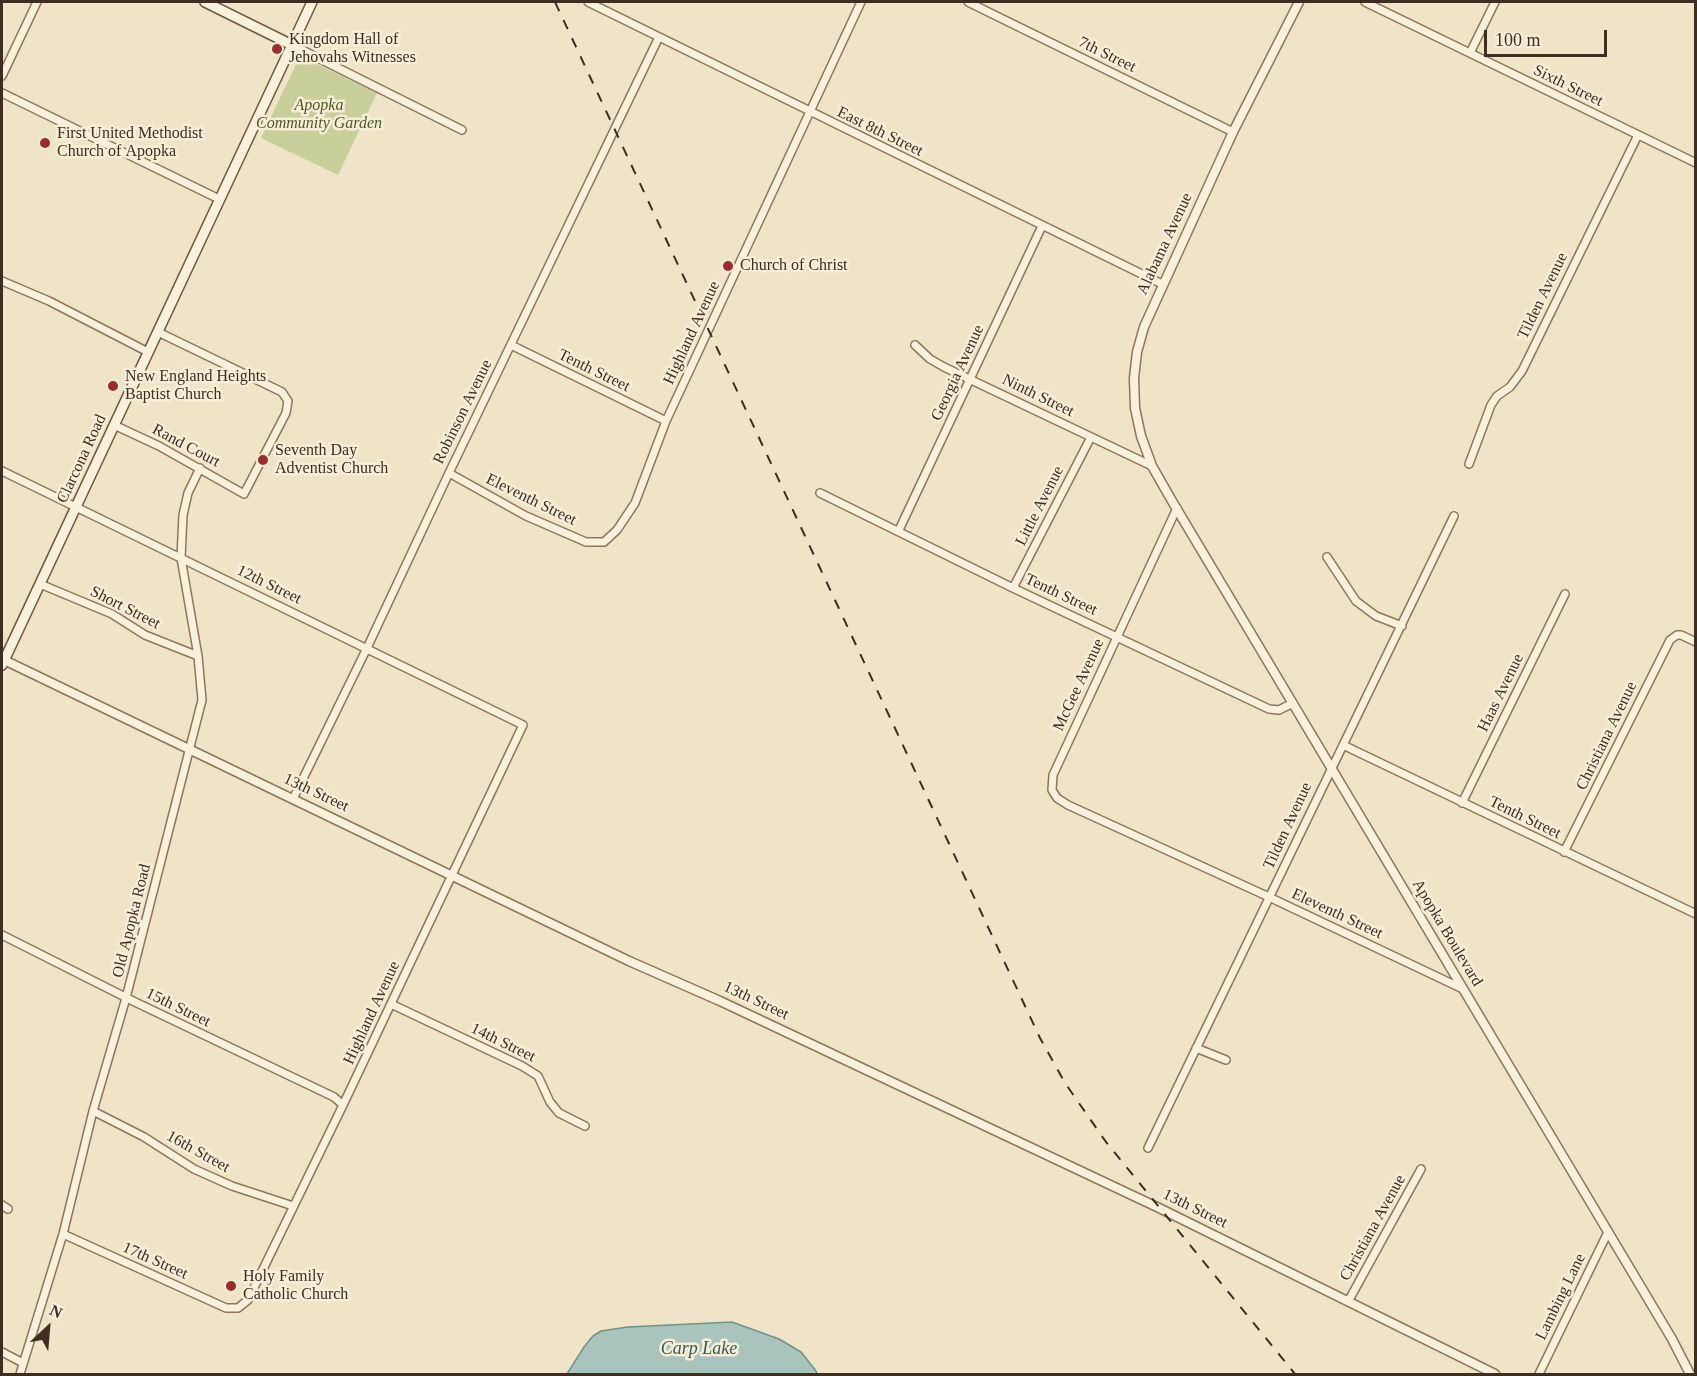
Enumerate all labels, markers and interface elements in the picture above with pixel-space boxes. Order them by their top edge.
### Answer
scale bar [1487,18,1610,56]
place label: Kingdom Hall of Jehovahs Witnesses [289,30,416,68]
text: 100 m [1495,30,1541,50]
street label: 7th Street [1075,33,1139,77]
marker: Kingdom Hall of Jehovahs Witnesses [270,42,284,56]
street label: Sixth Street [1530,61,1606,111]
park label: Apopka Community Garden [256,96,382,134]
street label: East 8th Street [834,103,926,161]
place label: First United Methodist Church of Apopka [57,124,203,162]
marker: First United Methodist Church of Apopka [38,136,52,150]
street label: Alabama Avenue [1133,190,1197,298]
street label: Tilden Avenue [1514,250,1572,342]
place label: Church of Christ [740,256,848,276]
marker: Church of Christ [721,259,735,273]
street label: Highland Avenue [660,278,724,388]
street label: Georgia Avenue [927,322,989,424]
street label: Tenth Street [555,345,633,397]
street label: Robinson Avenue [429,357,497,467]
place label: New England Heights Baptist Church [125,367,266,405]
street label: Ninth Street [999,370,1077,422]
marker: New England Heights Baptist Church [106,379,120,393]
street label: Clarcona Road [53,412,111,506]
street label: Rand Court [149,420,223,472]
place label: Seventh Day Adventist Church [275,441,388,479]
marker: Seventh Day Adventist Church [256,453,270,467]
street label: Little Avenue [1012,463,1068,549]
street label: Eleventh Street [483,470,579,530]
street label: 12th Street [233,561,305,609]
street label: Tenth Street [1022,570,1100,620]
street label: Short Street [87,582,163,634]
street label: McGee Avenue [1049,636,1109,734]
street label: Haas Avenue [1474,651,1528,735]
street label: Christiana Avenue [1572,679,1642,793]
street label: 13th Street [280,770,352,816]
street label: Tilden Avenue [1259,779,1317,873]
street label: Tenth Street [1486,792,1564,844]
street label: Old Apopka Road [109,862,155,980]
street label: Apopka Boulevard [1408,876,1486,990]
street label: Eleventh Street [1288,885,1386,943]
street label: Highland Avenue [340,958,404,1068]
street label: 13th Street [720,978,792,1024]
street label: 15th Street [142,984,214,1032]
street label: 14th Street [467,1019,539,1067]
street label: 16th Street [163,1127,233,1177]
street label: Christiana Avenue [1336,1172,1410,1284]
street label: 13th Street [1159,1185,1231,1233]
street label: 17th Street [119,1238,191,1284]
street label: Lambing Lane [1532,1251,1590,1343]
place label: Holy Family Catholic Church [243,1267,348,1305]
marker: Holy Family Catholic Church [224,1279,238,1293]
north arrow [18,1298,78,1358]
text: N [47,1301,65,1322]
water label: Carp Lake [661,1338,737,1360]

